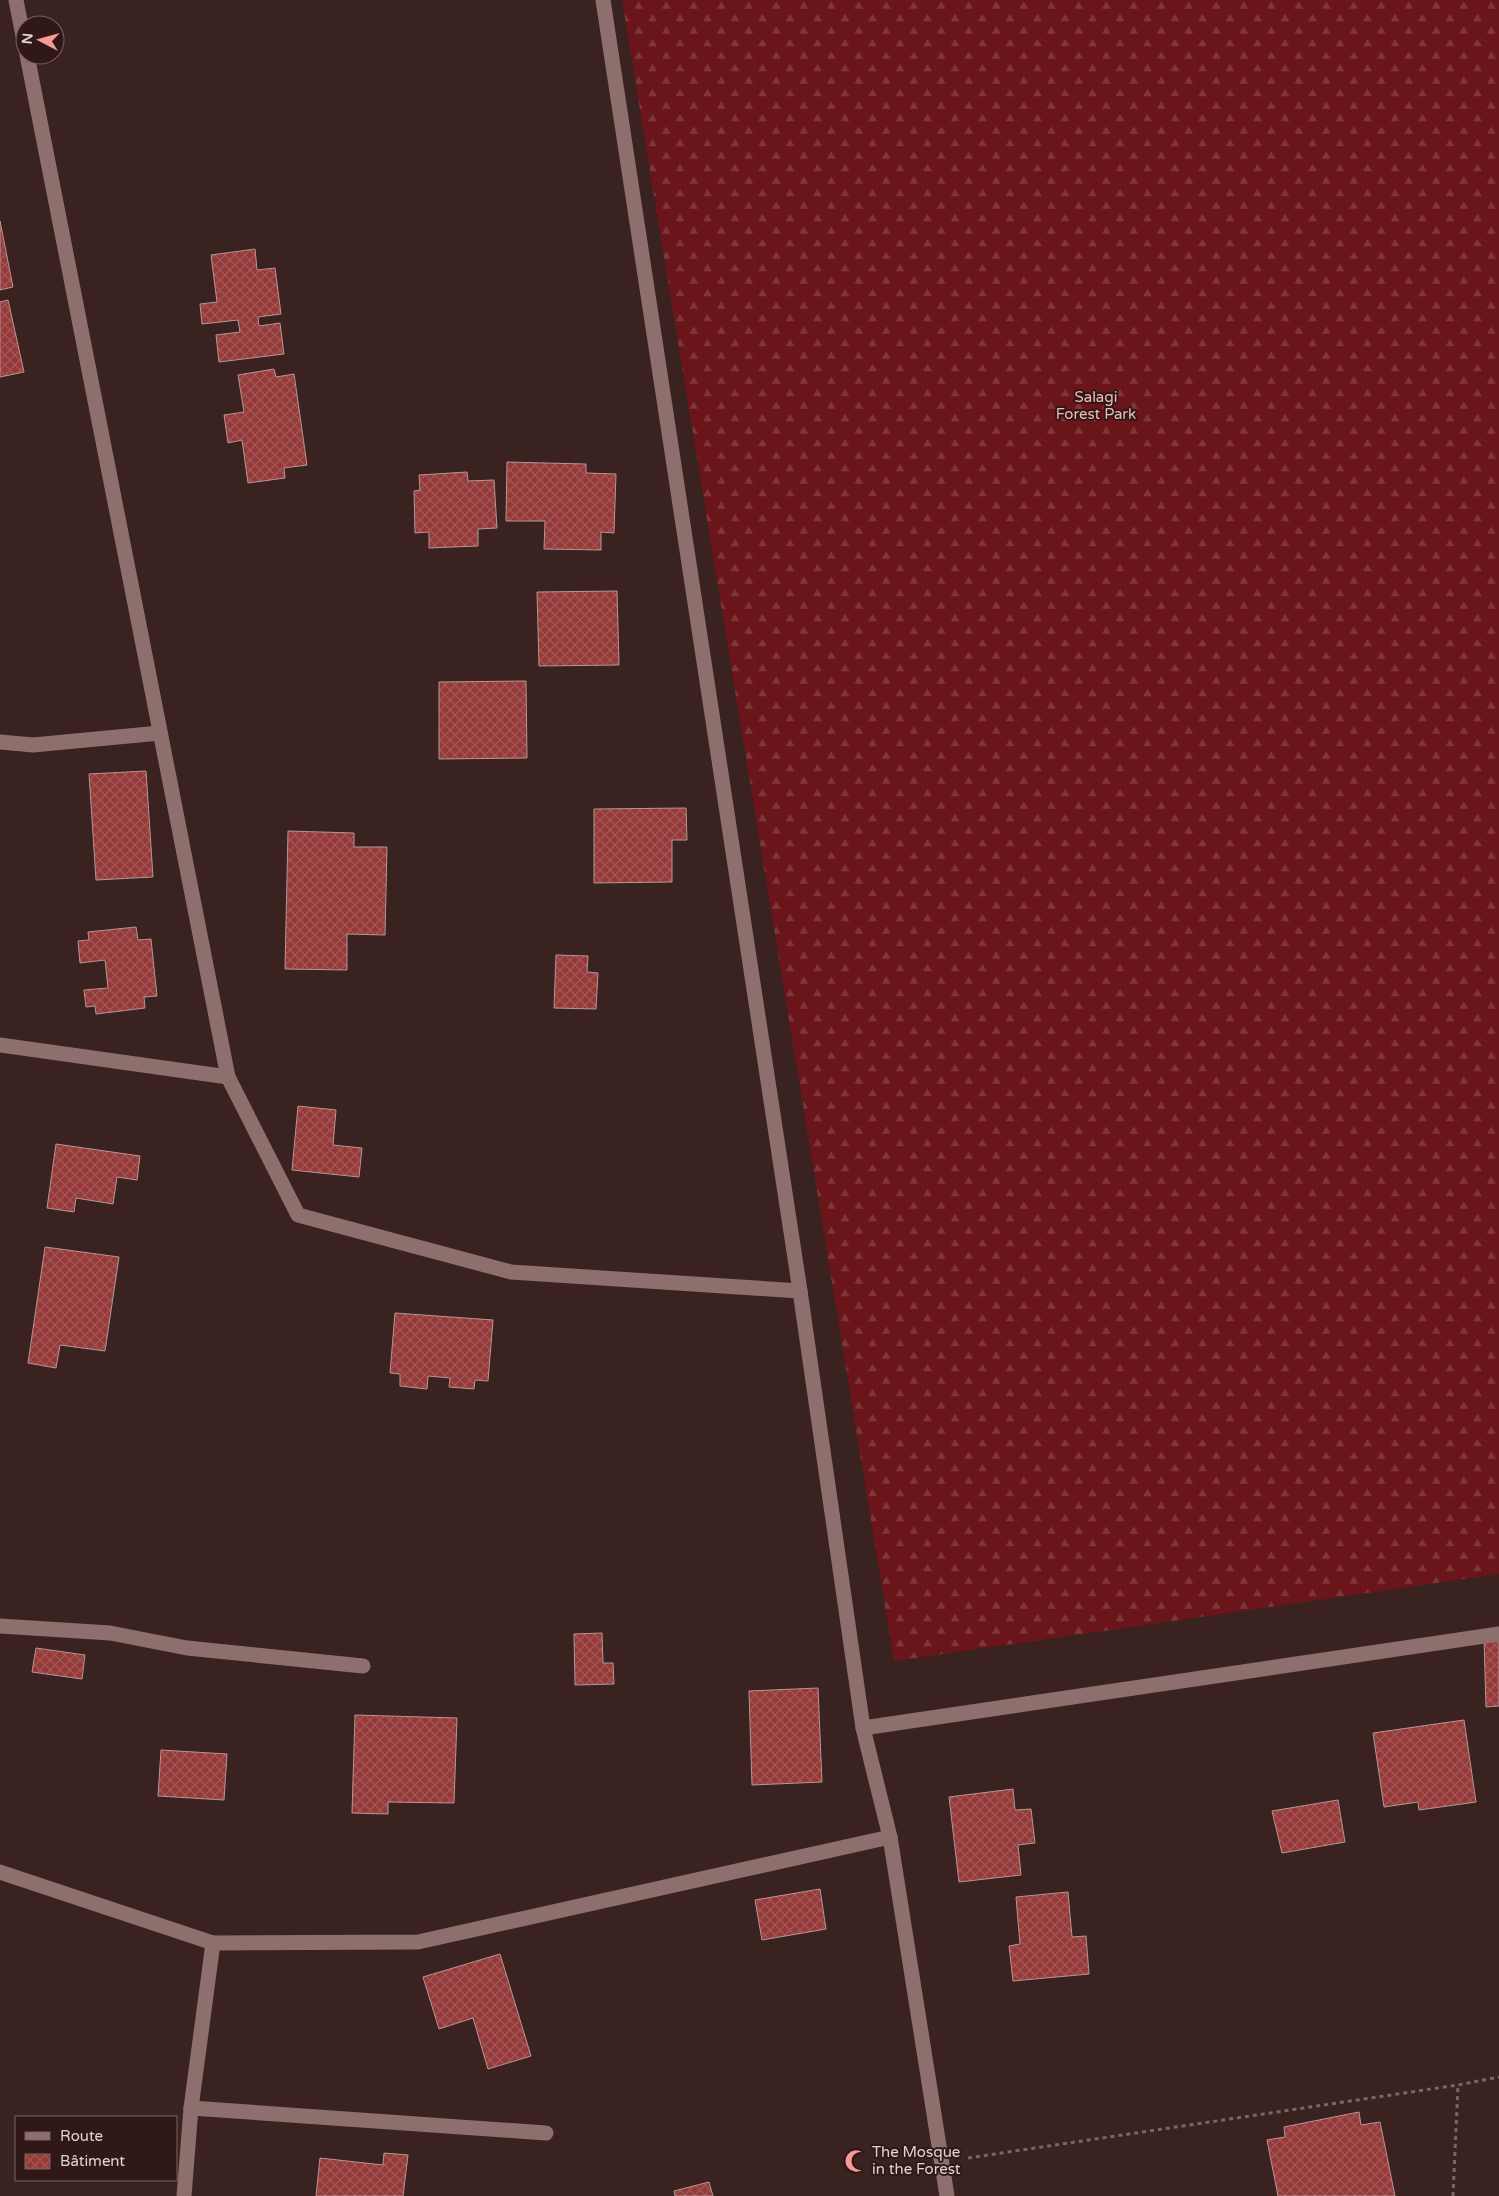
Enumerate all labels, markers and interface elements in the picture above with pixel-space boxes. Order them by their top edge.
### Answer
north arrow [15,15,65,65]
text: N [19,32,37,45]
park label: Salagi Forest Park [1056,388,1136,423]
legend [15,2116,178,2181]
text: Route [60,2127,103,2145]
place label: The Mosque in the Forest [872,2143,961,2178]
mosque icon: The Mosque in the Forest [843,2148,869,2174]
text: Bâtiment [60,2152,125,2170]

